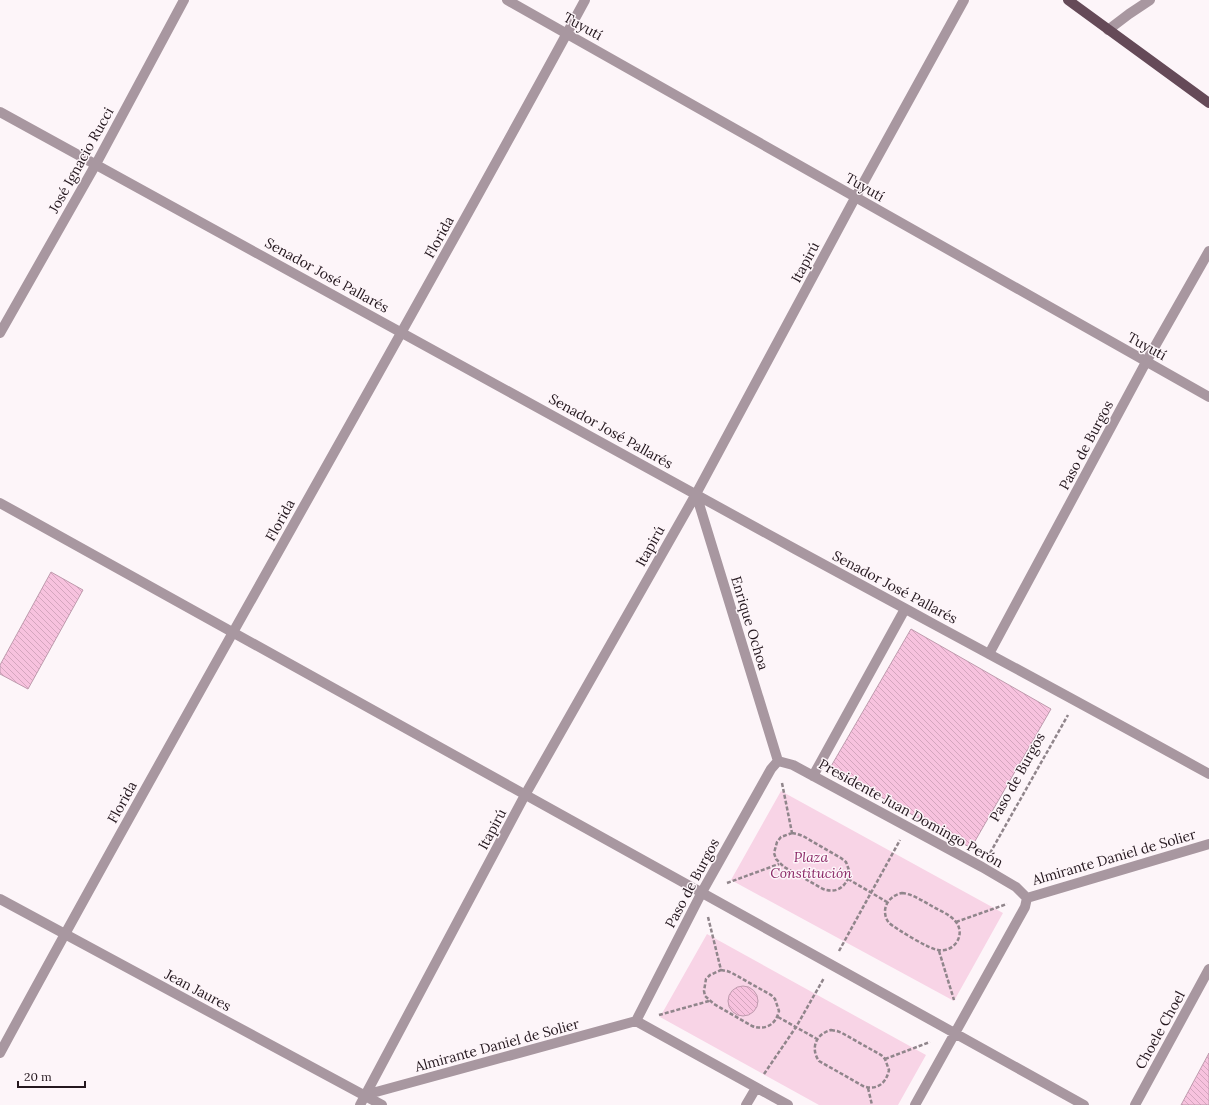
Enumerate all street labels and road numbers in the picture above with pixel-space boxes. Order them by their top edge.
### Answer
street label: Tuyutí [560,8,606,44]
street label: José Ignacio Rucci [44,104,118,217]
street label: Tuyutí [842,169,888,205]
street label: Florida [420,213,458,261]
street label: Senador José Pallarés [262,233,392,317]
street label: Itapirú [787,238,823,286]
street label: Tuyutí [1124,328,1170,364]
street label: Senador José Pallarés [546,389,676,473]
street label: Paso de Burgos [1055,397,1117,493]
street label: Florida [261,496,299,544]
street label: Itapirú [632,522,668,570]
street label: Senador José Pallarés [829,546,961,628]
street label: Enrique Ochoa [727,574,773,672]
street label: Paso de Burgos [985,729,1049,825]
street label: Presidente Juan Domingo Perón [816,755,1007,872]
street label: Florida [103,778,141,826]
street label: Itapirú [474,805,510,853]
street label: Almirante Daniel de Solier [1029,825,1198,889]
street label: Paso de Burgos [661,835,723,931]
street label: Jean Jaures [161,965,234,1015]
street label: Choele Choel [1131,988,1189,1072]
street label: Almirante Daniel de Solier [412,1014,581,1076]

